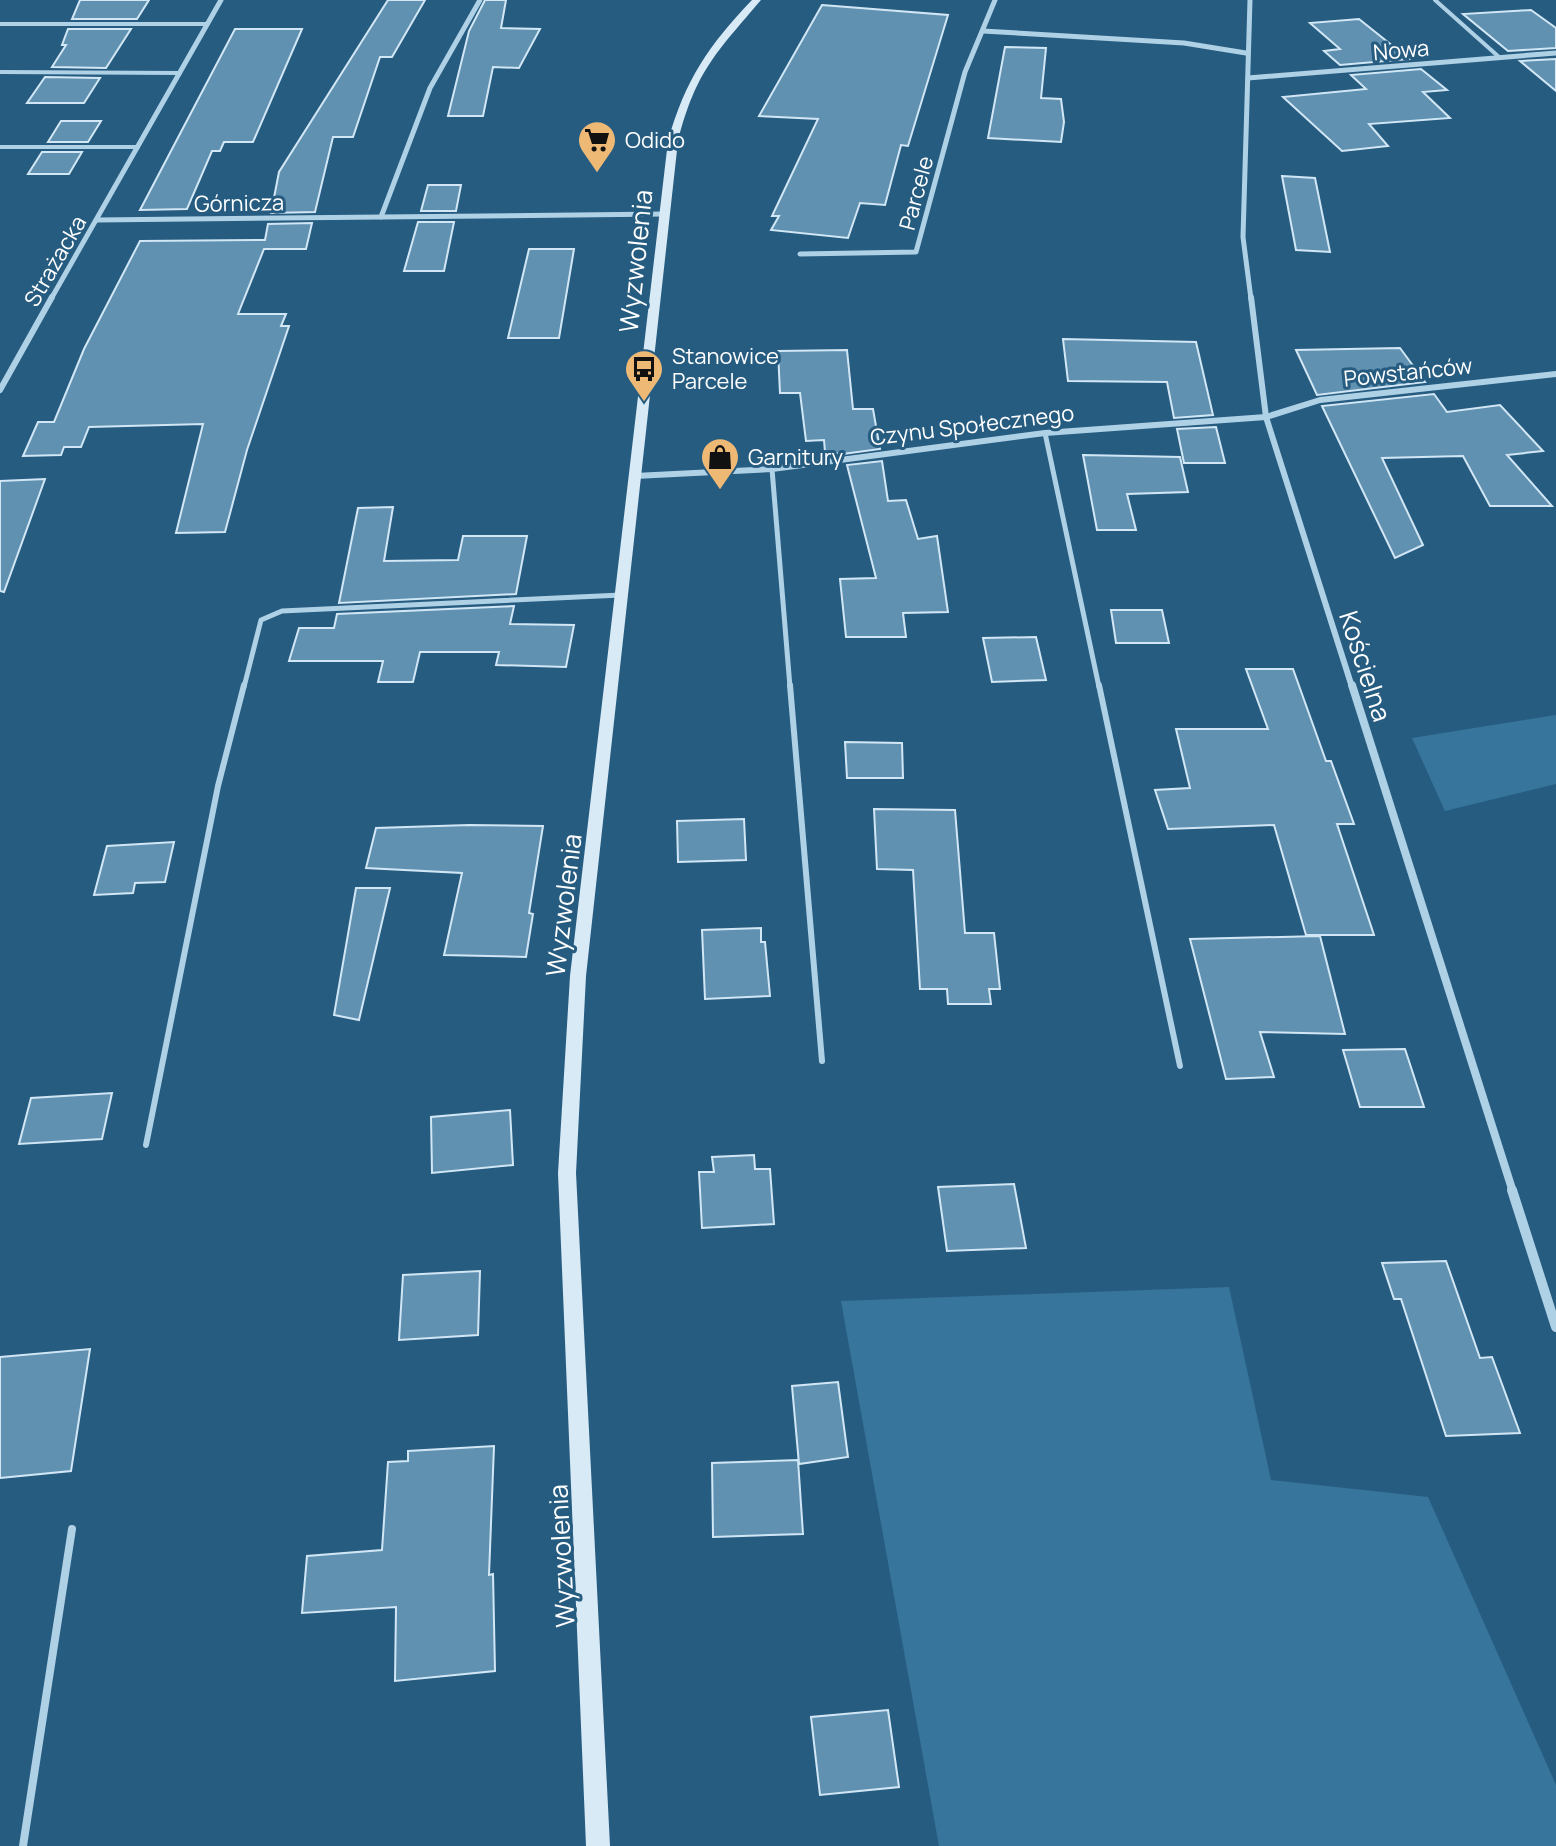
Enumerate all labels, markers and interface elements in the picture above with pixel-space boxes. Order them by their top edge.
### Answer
street label: Nowa [1372,33,1430,67]
supermarket icon: Odido [576,119,618,174]
place label: Odido [625,125,685,155]
street label: Parcele [892,153,940,233]
street label: Górnicza [194,187,284,219]
street label: Wyzwolenia [610,188,660,334]
street label: Strażacka [17,210,93,312]
place label: Stanowice Parcele [672,341,779,396]
bus stop icon: Stanowice Parcele [623,348,665,403]
street label: Powstańców [1342,350,1474,394]
street label: Czynu Społecznego [868,398,1076,452]
shop icon: Garnitury [699,436,741,491]
place label: Garnitury [748,442,844,472]
street label: Kościelna [1331,606,1401,726]
street label: Wyzwolenia [536,832,590,978]
street label: Wyzwolenia [539,1483,583,1629]

